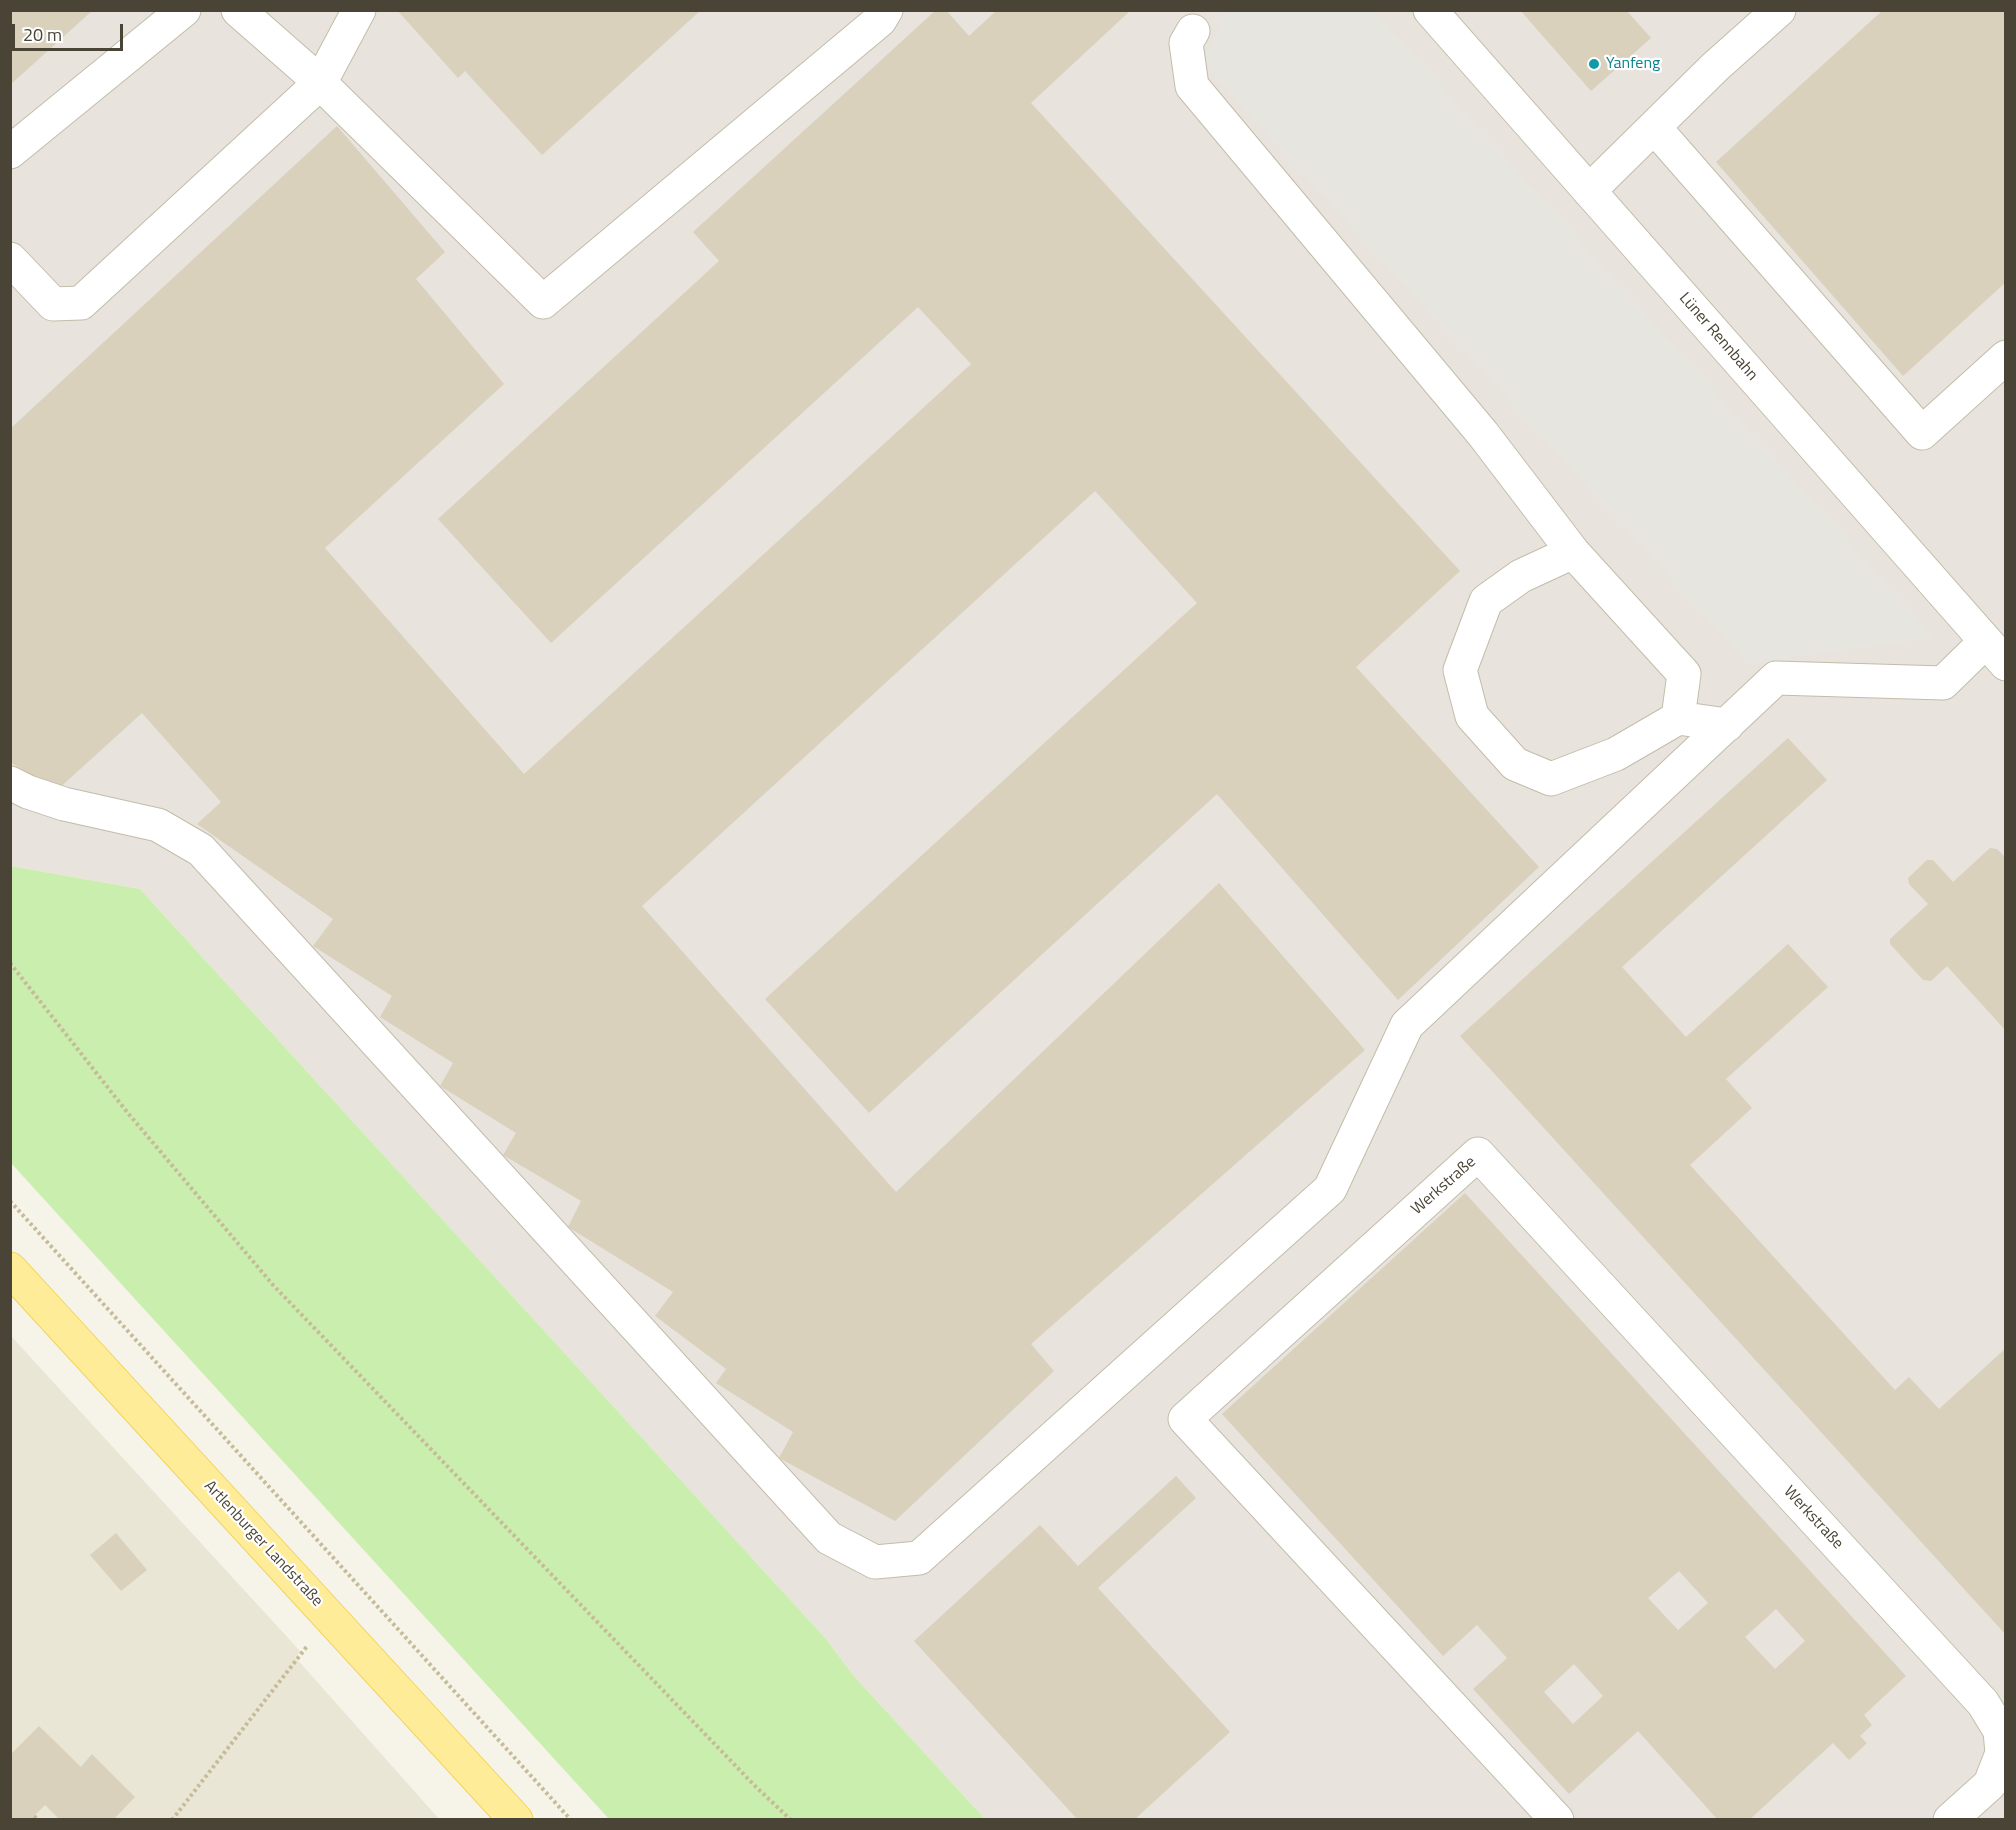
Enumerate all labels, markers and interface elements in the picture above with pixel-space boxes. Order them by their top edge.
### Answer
scale bar [15,12,126,50]
text: 20 m [23,21,62,48]
place label: Yanfeng [1606,54,1660,74]
marker: Yanfeng [1587,57,1601,71]
street label: Lüner Rennbahn [1675,289,1761,385]
street label: Werkstraße [1408,1153,1480,1219]
street label: Artlenburger Landstraße [200,1477,326,1611]
street label: Werkstraße [1779,1483,1847,1553]

